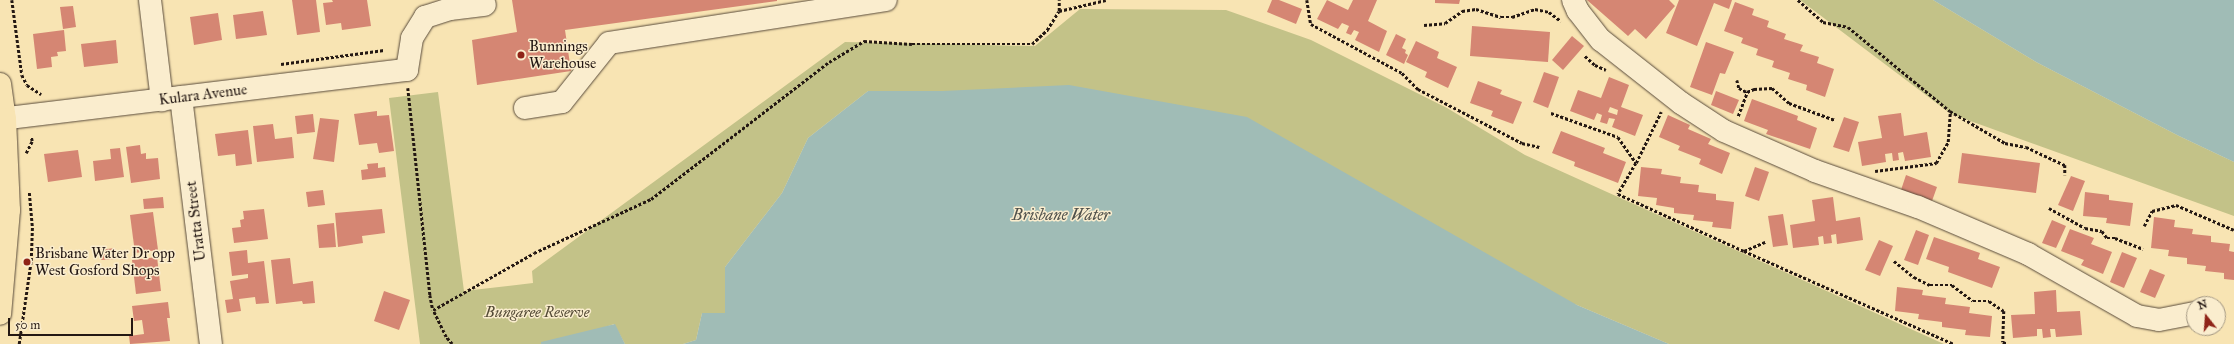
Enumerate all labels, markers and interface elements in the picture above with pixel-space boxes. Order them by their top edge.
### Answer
place label: Bunnings Warehouse [529,37,596,72]
marker: Bunnings Warehouse [516,50,526,60]
street label: Kulara Avenue [158,81,248,109]
street label: Uratta Street [182,180,210,262]
water label: Brisbane Water [1012,205,1110,225]
place label: Brisbane Water Dr opp West Gosford Shops [35,244,175,279]
marker: Brisbane Water Dr opp West Gosford Shops [22,257,32,267]
north arrow [2186,296,2226,336]
text: N [2196,297,2209,313]
park label: Bungaree Reserve [485,304,589,322]
scale bar [10,310,135,336]
text: 50 m [15,318,40,332]

